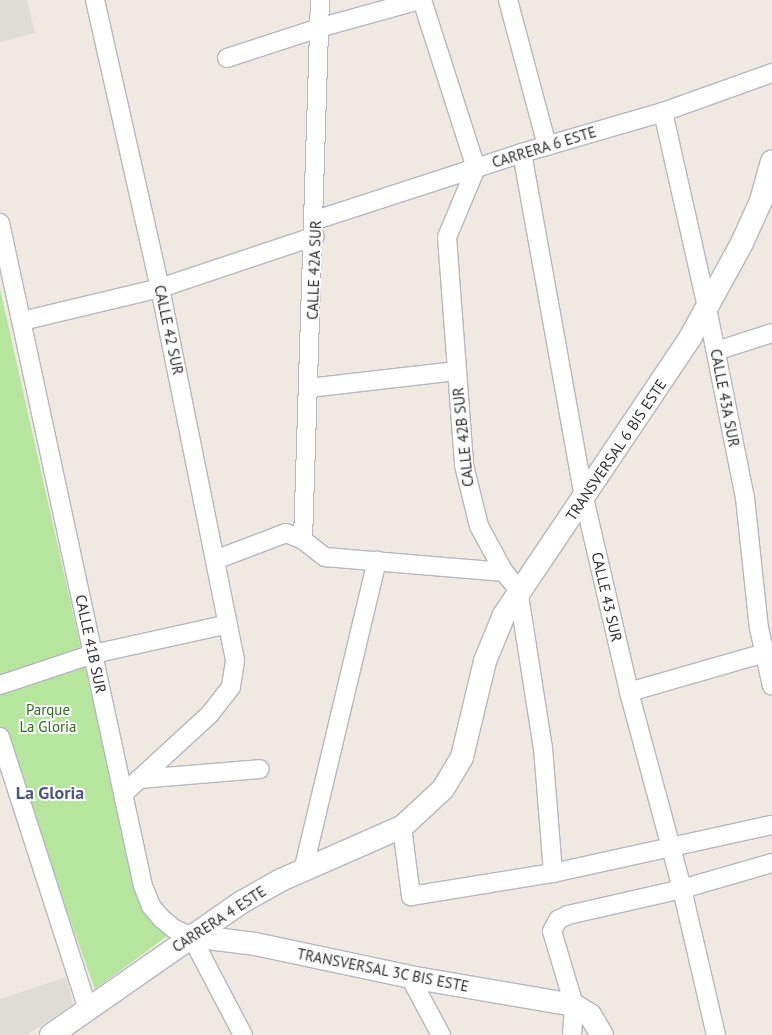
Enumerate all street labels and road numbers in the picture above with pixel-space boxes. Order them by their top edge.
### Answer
street label: CARRERA 6 ESTE [489,123,599,171]
street label: CALLE 42A SUR [303,220,325,320]
street label: CALLE 42 SUR [151,283,187,377]
street label: CALLE 43A SUR [707,347,743,449]
street label: TRANSVERSAL 6 BIS ESTE [562,376,670,524]
street label: CALLE 42B SUR [449,386,477,488]
street label: CALLE 43 SUR [588,550,626,644]
street label: CALLE 41B SUR [72,593,110,695]
street label: CARRERA 4 ESTE [169,882,269,956]
street label: TRANSVERSAL 3C BIS ESTE [295,944,471,996]

